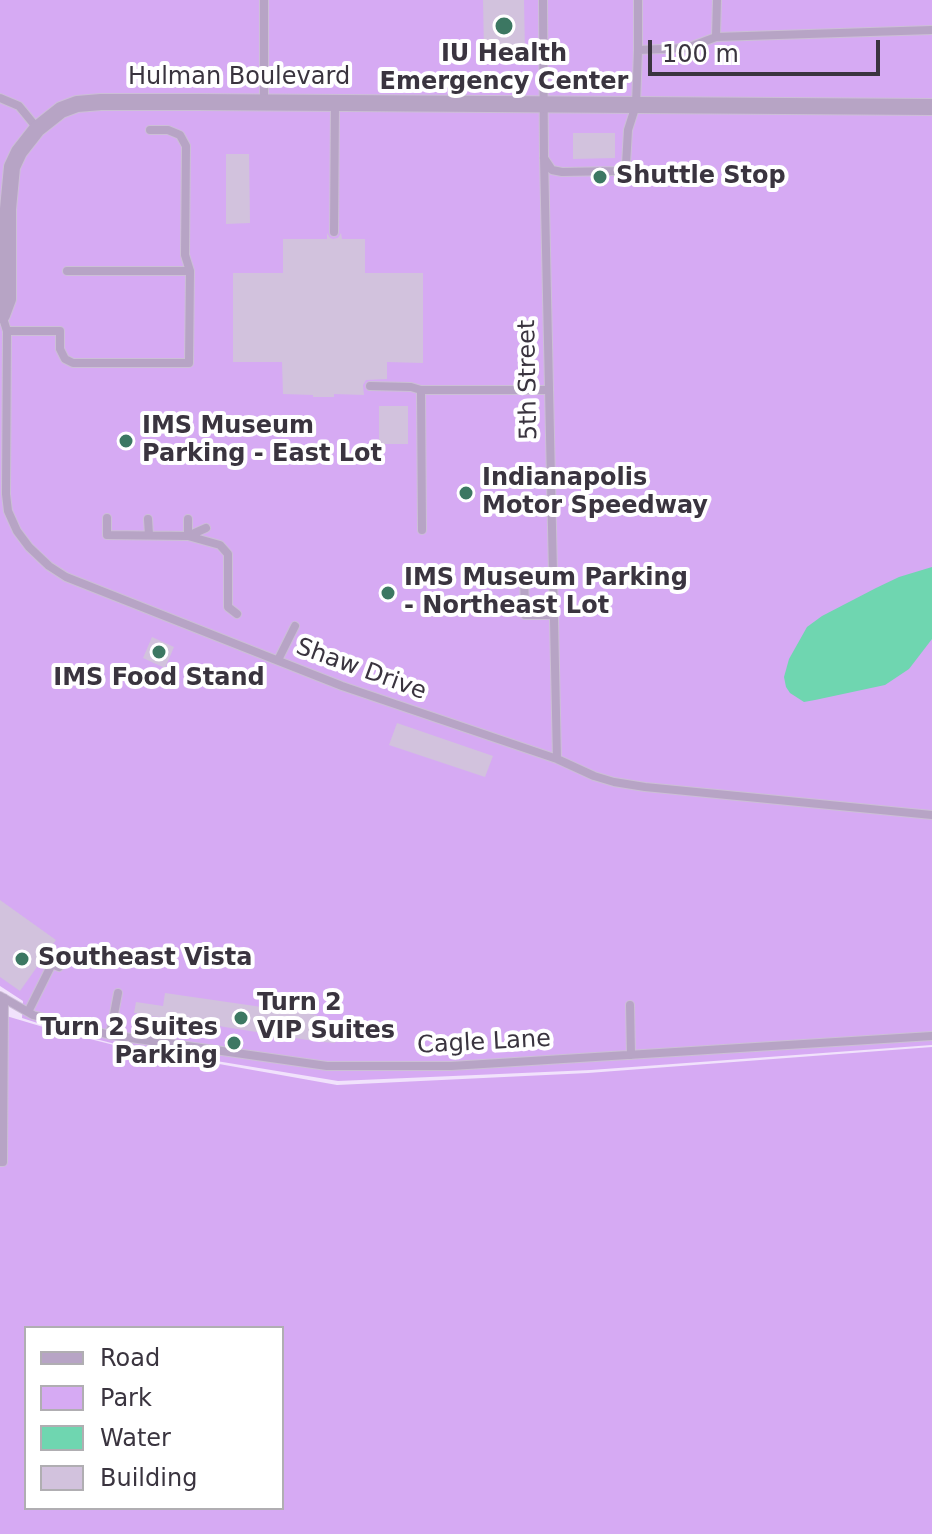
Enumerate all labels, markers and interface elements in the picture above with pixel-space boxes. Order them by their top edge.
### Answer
marker: IU Health Emergency Center [493,15,515,37]
scale bar [652,24,884,74]
text: 100 m [662,40,739,68]
place label: IU Health Emergency Center [380,41,628,97]
street label: Hulman Boulevard [128,64,350,92]
place label: Shuttle Stop [616,163,786,191]
marker: Shuttle Stop [591,168,609,186]
street label: 5th Street [514,320,544,440]
place label: IMS Museum Parking - East Lot [142,413,382,469]
marker: IMS Museum Parking - East Lot [117,432,135,450]
place label: Indianapolis Motor Speedway [482,465,708,521]
marker: Indianapolis Motor Speedway [457,484,475,502]
place label: IMS Museum Parking - Northeast Lot [404,565,688,621]
marker: IMS Museum Parking - Northeast Lot [379,584,397,602]
street label: Shaw Drive [292,633,430,707]
marker: IMS Food Stand [150,643,168,661]
place label: IMS Food Stand [53,665,265,693]
place label: Southeast Vista [38,945,252,973]
marker: Southeast Vista [13,950,31,968]
place label: Turn 2 VIP Suites [257,990,395,1046]
marker: Turn 2 VIP Suites [232,1009,250,1027]
place label: Turn 2 Suites Parking [40,1015,218,1071]
street label: Cagle Lane [416,1025,552,1061]
marker: Turn 2 Suites Parking [225,1034,243,1052]
legend [24,1326,284,1510]
text: Road [100,1344,160,1372]
text: Park [100,1384,152,1412]
text: Water [100,1424,171,1452]
text: Building [100,1464,197,1492]

